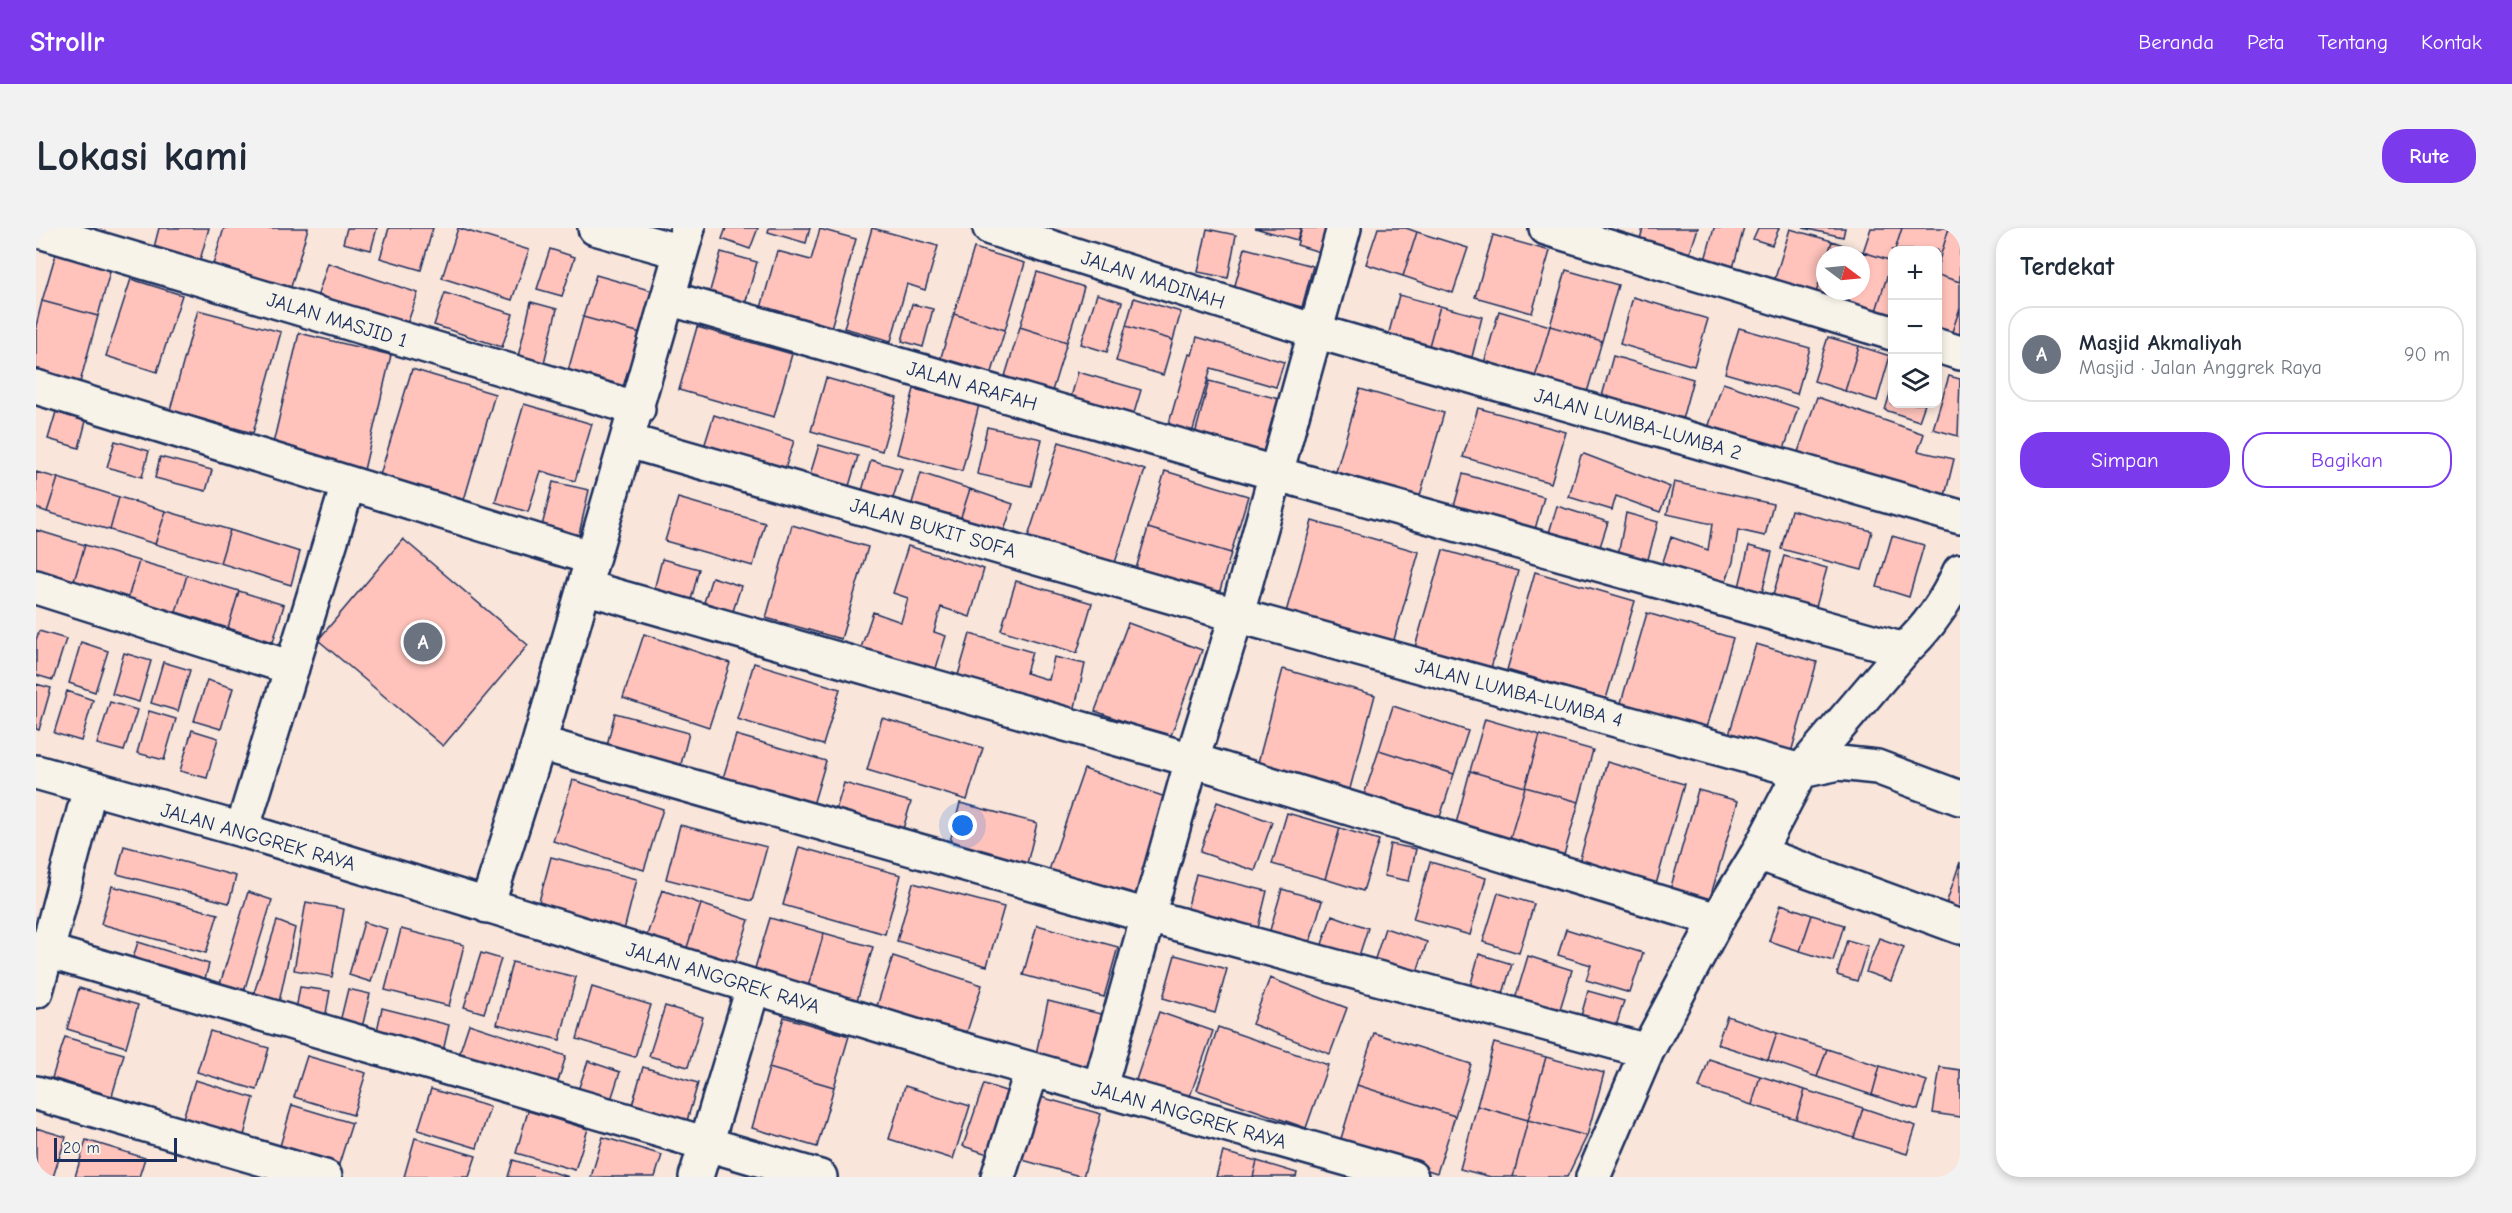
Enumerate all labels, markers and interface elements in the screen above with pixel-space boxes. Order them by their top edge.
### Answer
text: Strollr [30,26,104,58]
text: Beranda [2138,30,2214,54]
text: Peta [2247,30,2285,54]
text: Tentang [2318,30,2388,54]
text: Kontak [2421,30,2482,54]
button: Rute [2382,129,2476,183]
text: Lokasi kami [36,132,248,181]
street label: JALAN MADINAH [1078,246,1228,314]
north arrow [1816,246,1870,300]
map controls [1888,246,1942,408]
button: + [1888,246,1942,300]
text: Terdekat [2020,252,2114,282]
street label: JALAN MASJID 1 [264,288,410,352]
button: − [1888,300,1942,354]
text: Masjid Akmaliyah [2079,330,2242,356]
text: A [2036,343,2047,366]
text: 90 m [2404,343,2450,366]
button: layers [1888,354,1942,408]
street label: JALAN ARAFAH [904,356,1040,416]
text: Masjid · Jalan Anggrek Raya [2079,356,2322,379]
street label: JALAN LUMBA-LUMBA 2 [1532,383,1744,465]
button: Simpan [2020,432,2230,488]
button: Bagikan [2242,432,2452,488]
street label: JALAN BUKIT SOFA [847,493,1019,563]
pin: A [404,620,442,664]
street label: JALAN LUMBA-LUMBA 4 [1413,654,1625,732]
street label: JALAN ANGGREK RAYA [158,798,358,876]
your location [948,811,977,840]
street label: JALAN ANGGREK RAYA [623,938,823,1019]
street label: JALAN ANGGREK RAYA [1089,1076,1289,1154]
scale bar [54,1135,177,1162]
text: 20 m [63,1139,100,1157]

